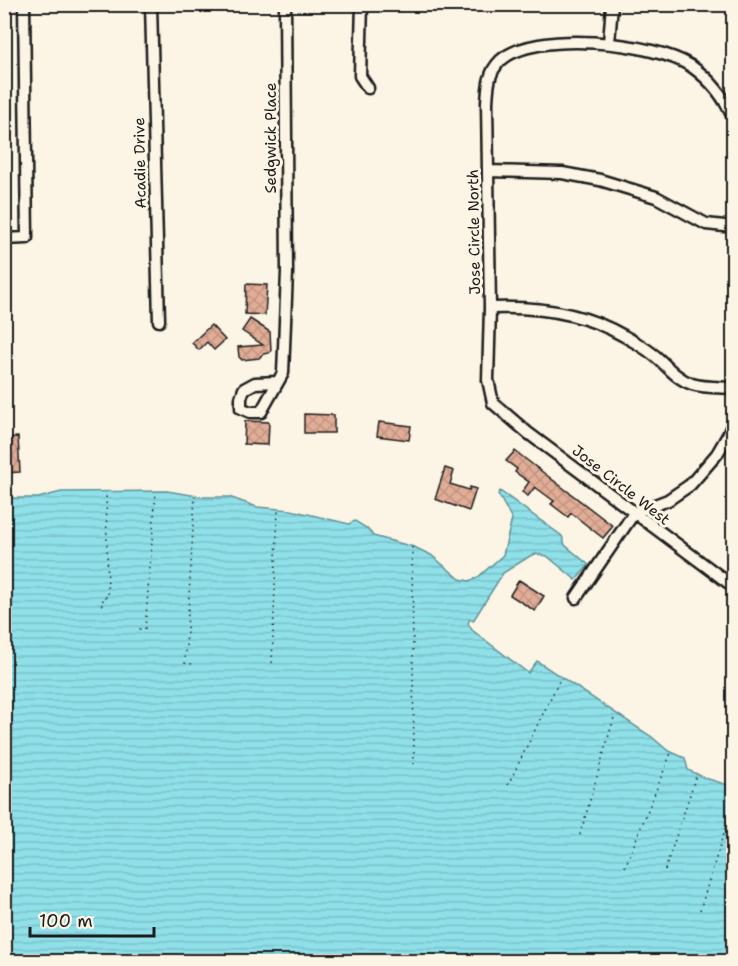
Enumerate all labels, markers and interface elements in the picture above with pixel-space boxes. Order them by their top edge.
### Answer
street label: Sedgwick Place [261,83,281,194]
street label: Acadie Drive [129,117,151,209]
street label: Jose Circle North [463,169,485,295]
street label: Jose Circle West [568,440,674,530]
scale bar [30,900,154,938]
text: 100 m [39,909,93,933]

